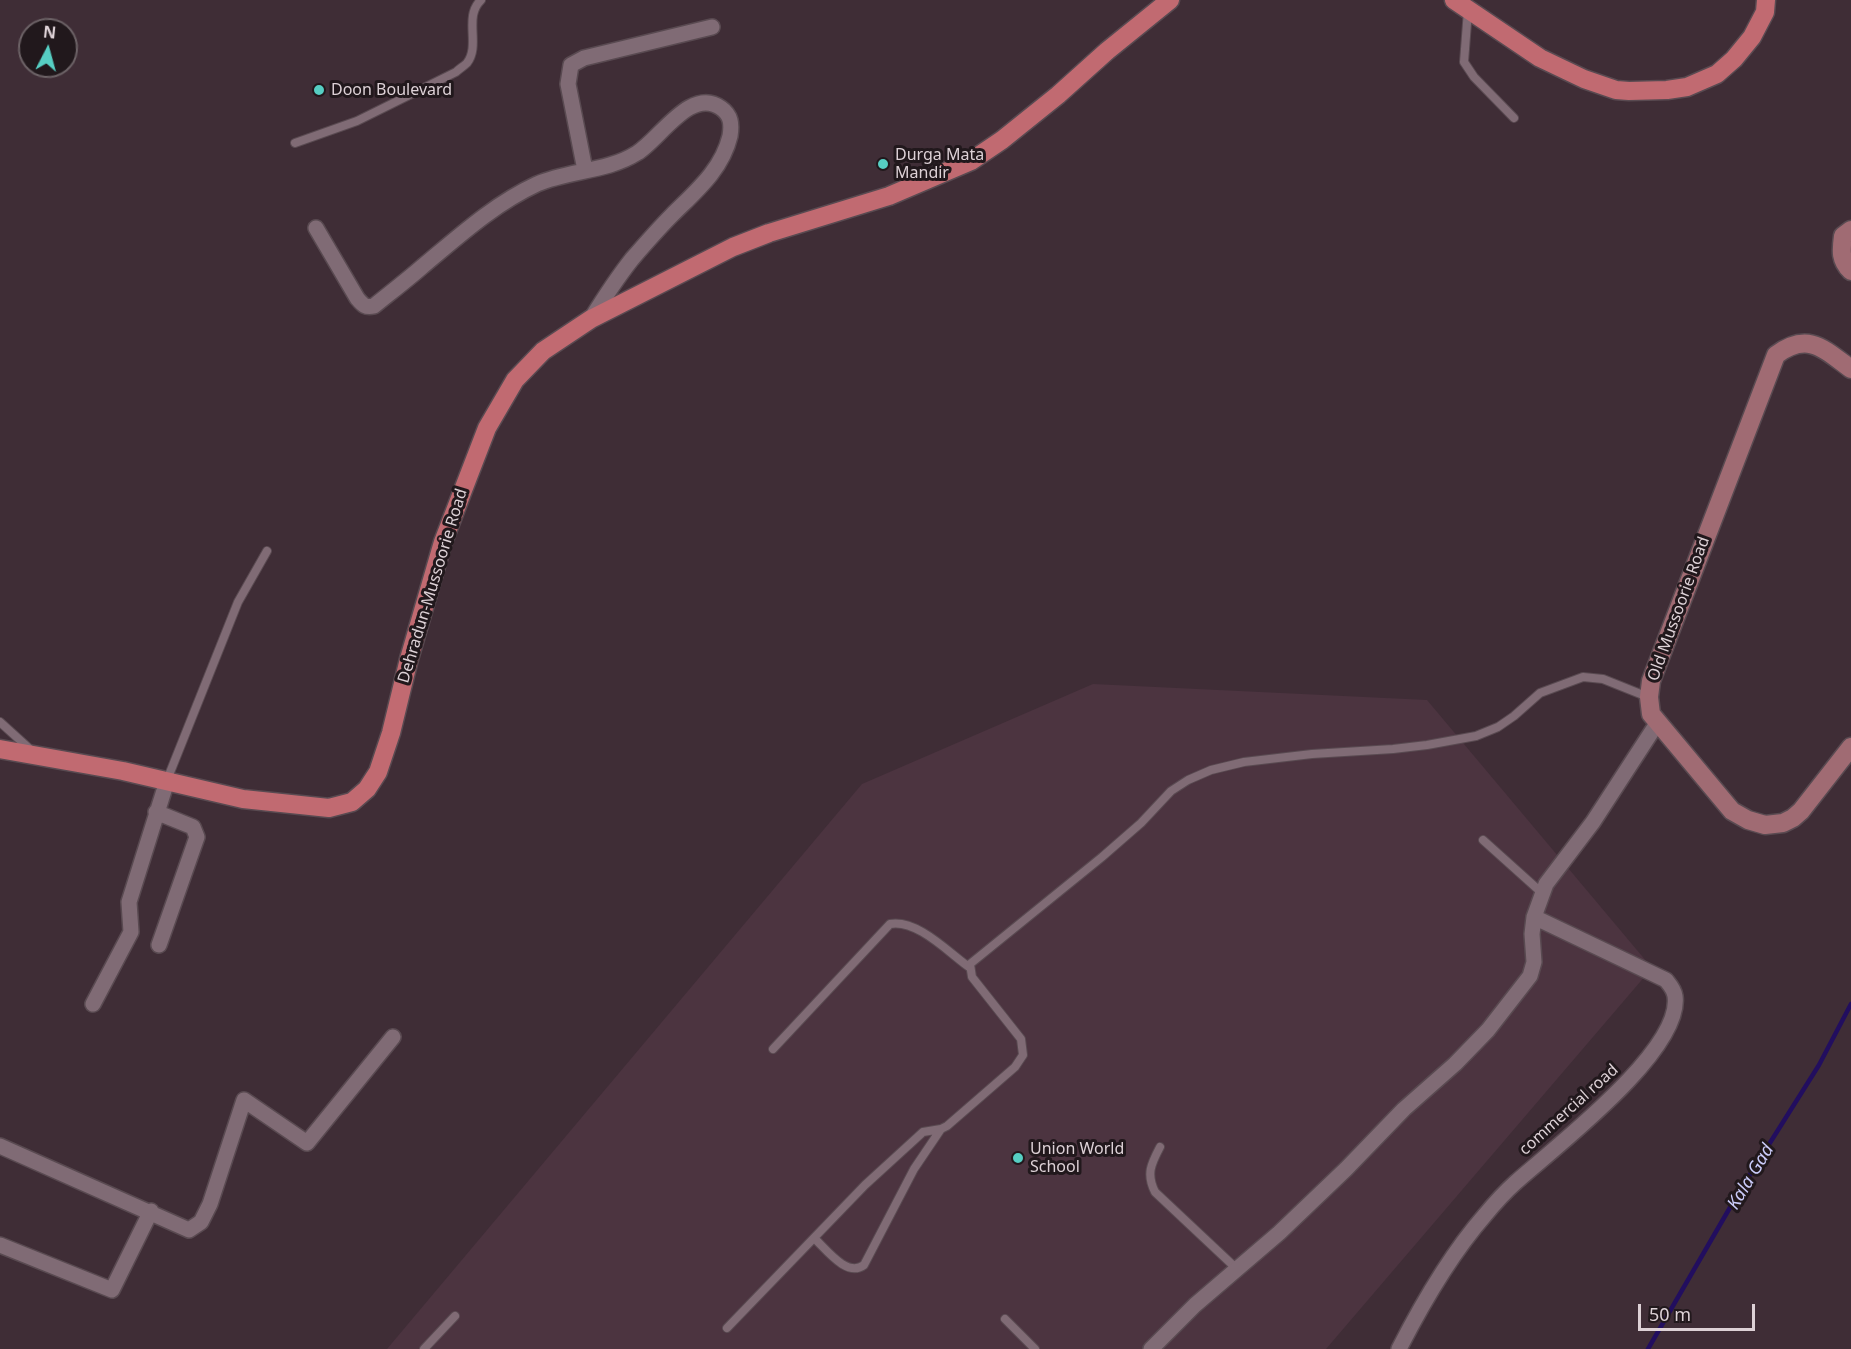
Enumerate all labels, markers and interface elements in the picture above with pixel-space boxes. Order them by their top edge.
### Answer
north arrow [18,18,78,78]
text: N [42,20,57,44]
place label: Doon Boulevard [331,80,452,100]
marker: Doon Boulevard [312,83,326,97]
place label: Durga Mata Mandir [895,145,984,183]
marker: Durga Mata Mandir [876,157,890,171]
street label: Dehradun-Mussoorie Road [394,487,472,685]
street label: Old Mussoorie Road [1644,534,1714,684]
street label: commercial road [1516,1061,1622,1159]
place label: Union World School [1030,1139,1124,1177]
water label: Kala Gad [1723,1140,1779,1214]
marker: Union World School [1011,1151,1025,1165]
scale bar [1641,1292,1758,1330]
text: 50 m [1649,1302,1691,1326]

